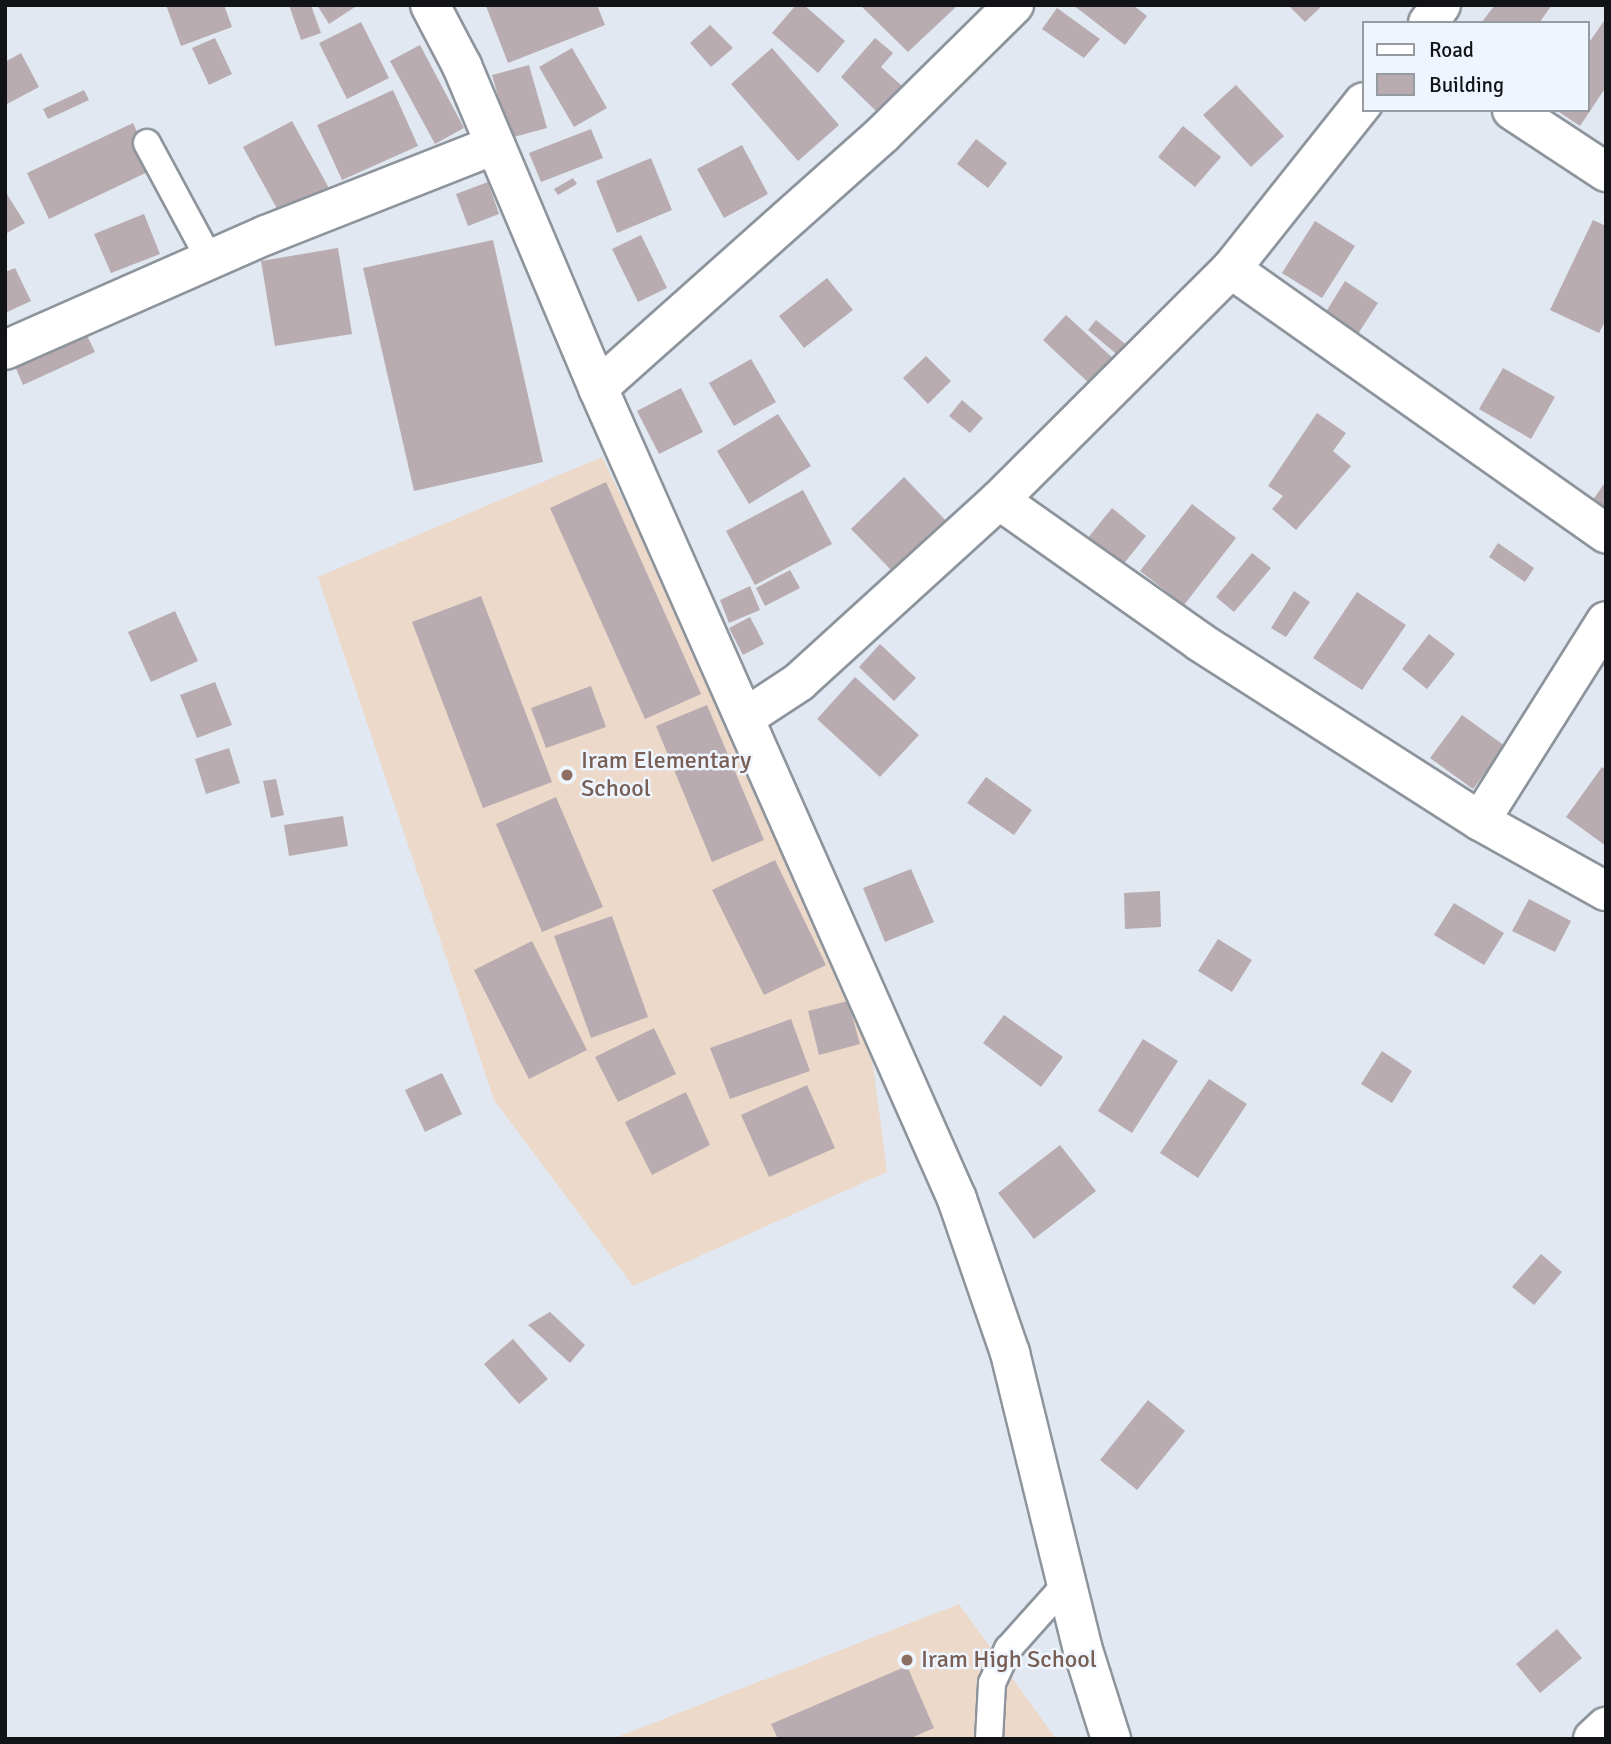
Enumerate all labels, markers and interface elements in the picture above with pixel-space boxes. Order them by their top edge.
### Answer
legend [1362,21,1590,112]
text: Road [1429,37,1474,63]
text: Building [1429,72,1504,98]
place label: Iram Elementary School [581,747,751,803]
marker: Iram Elementary School [559,767,575,783]
place label: Iram High School [921,1646,1097,1674]
marker: Iram High School [899,1652,915,1668]

